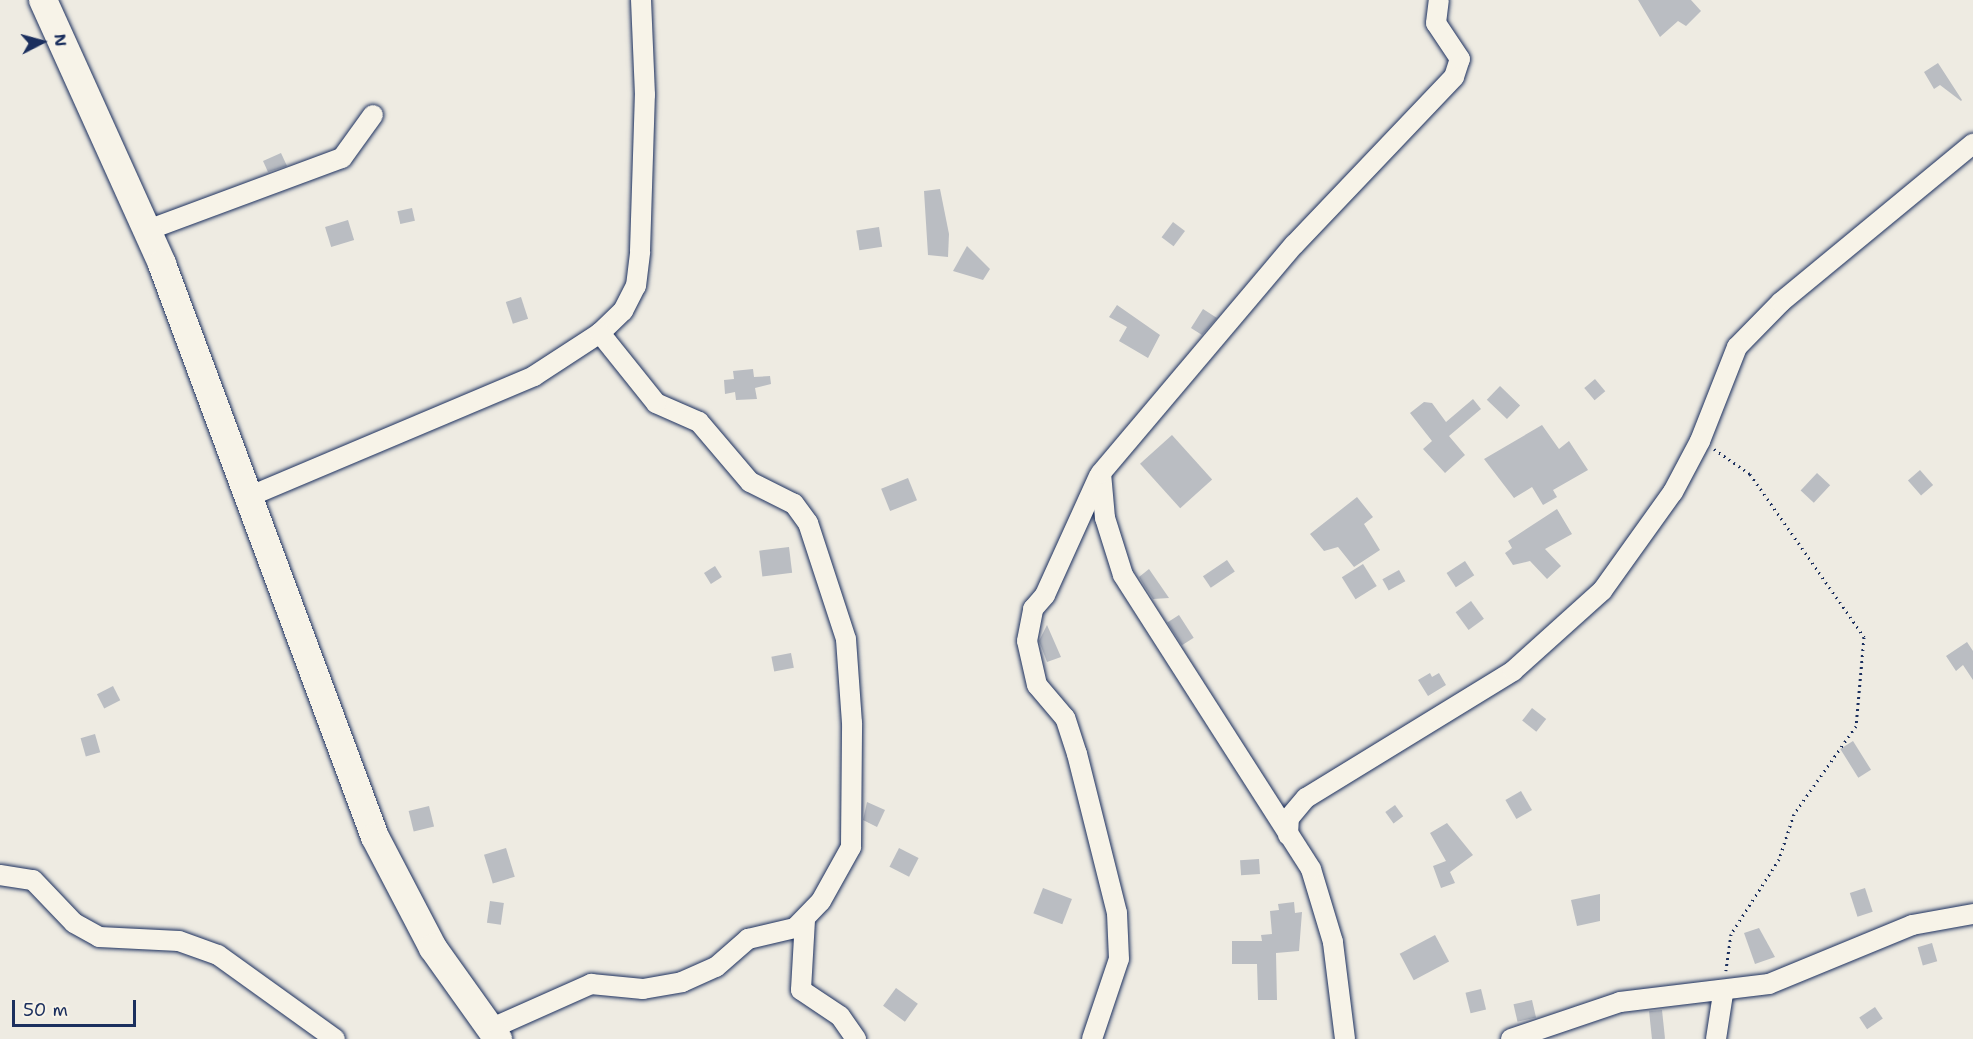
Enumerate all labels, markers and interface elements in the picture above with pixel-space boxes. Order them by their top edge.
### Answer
north arrow [12,12,72,72]
text: N [49,33,72,47]
scale bar [15,988,140,1026]
text: 50 m [23,998,68,1022]

